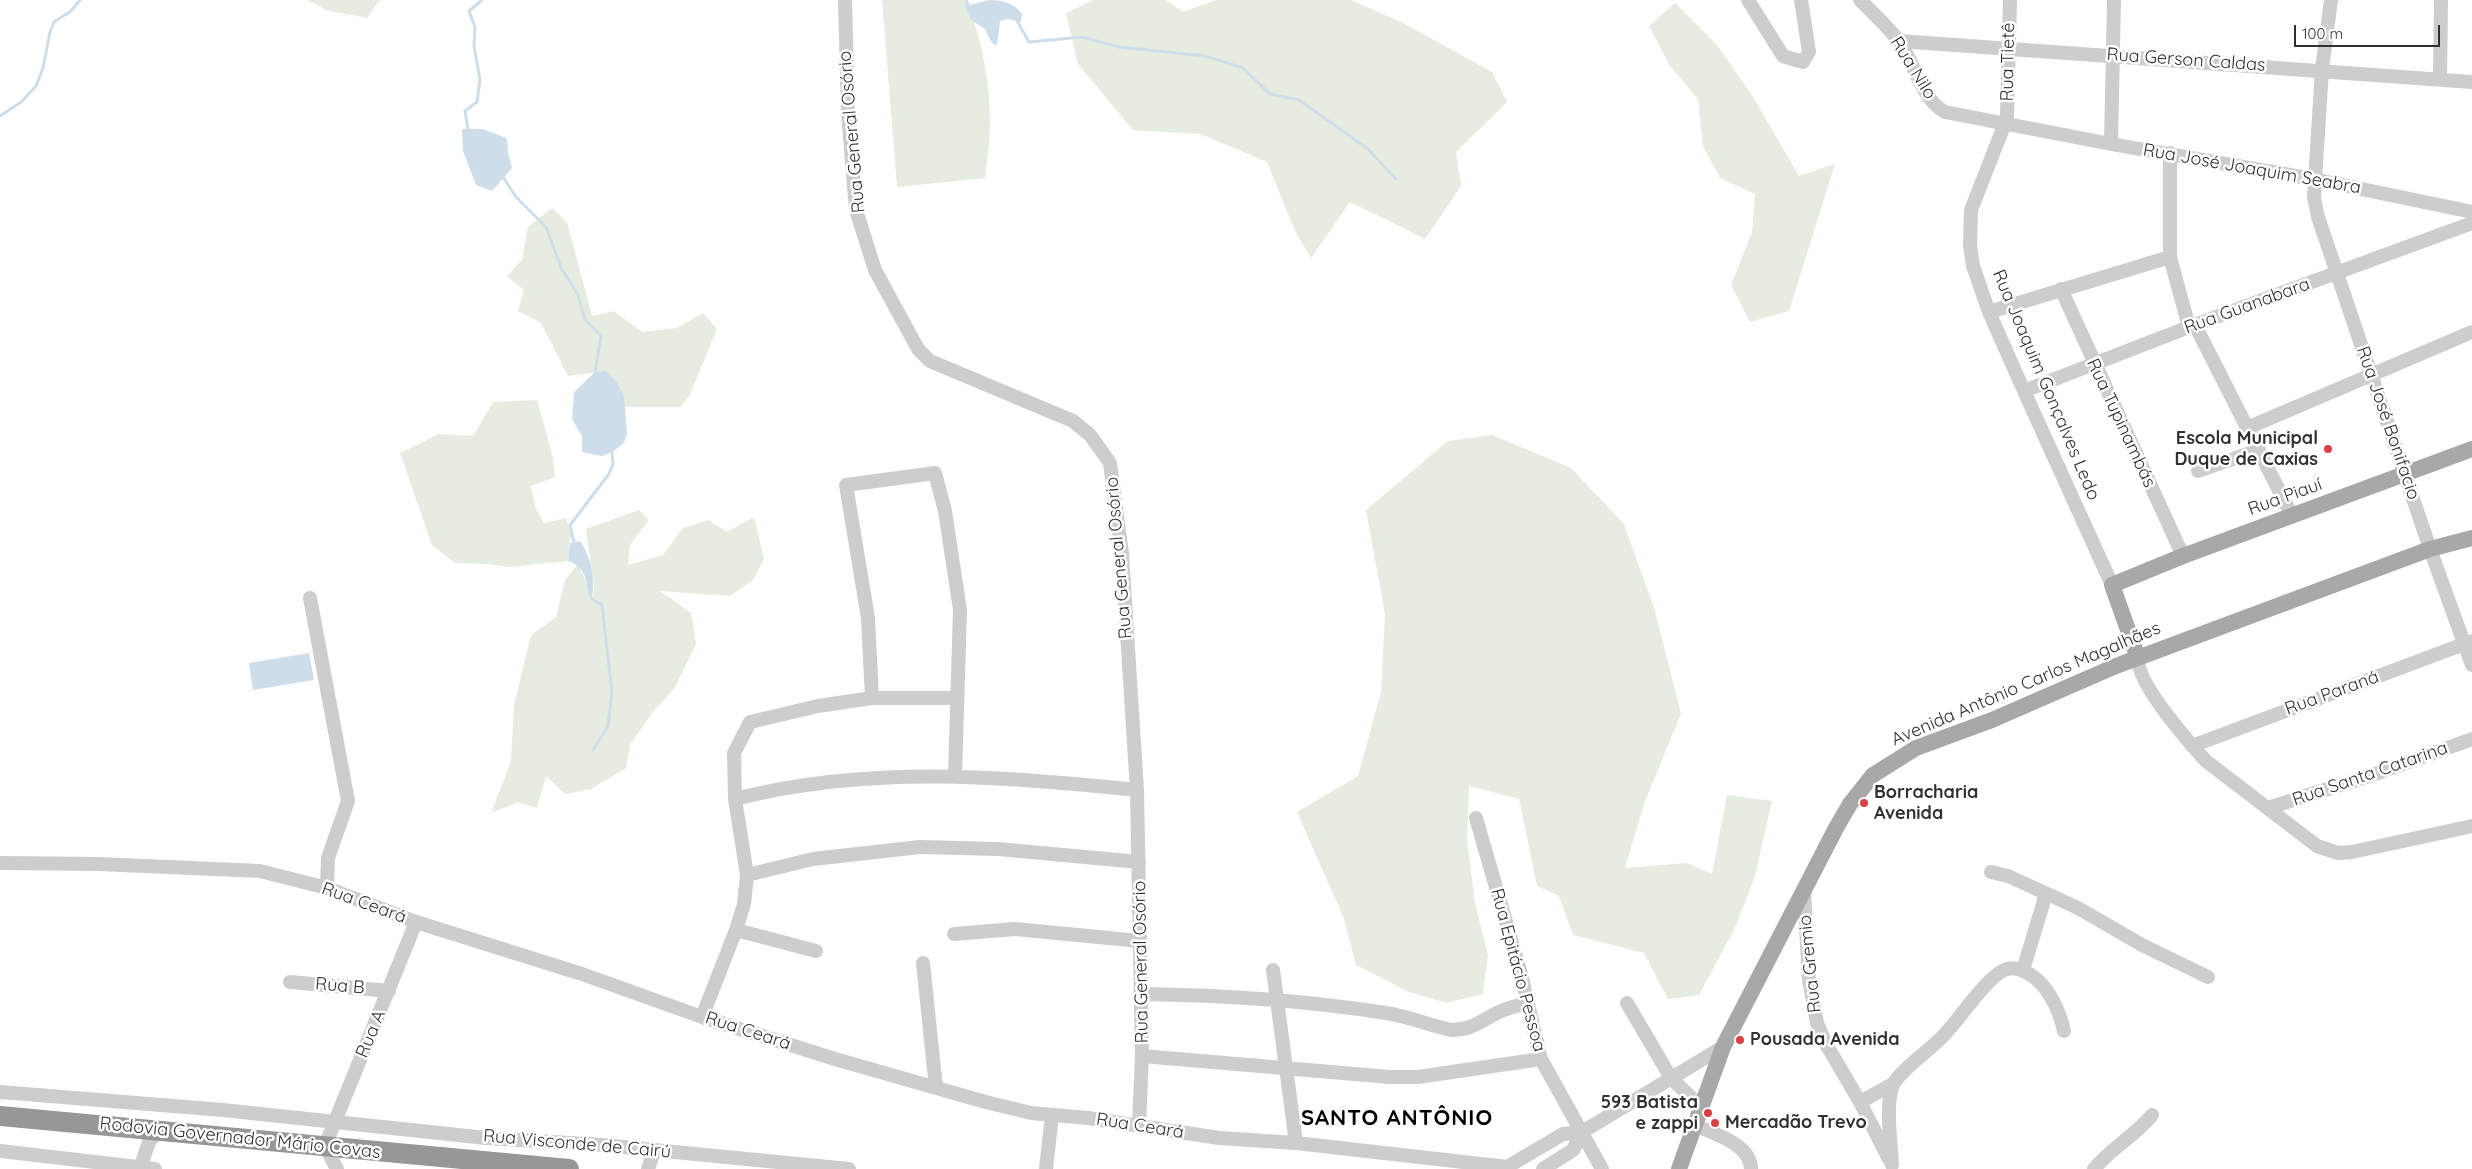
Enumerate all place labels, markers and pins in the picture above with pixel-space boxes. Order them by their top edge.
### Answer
place label: Escola Municipal Duque de Caxias [2174,428,2318,470]
marker: Escola Municipal Duque de Caxias [2322,443,2334,455]
place label: Borracharia Avenida [1874,782,1978,824]
marker: Borracharia Avenida [1858,797,1870,809]
place label: Pousada Avenida [1750,1029,1899,1051]
marker: Pousada Avenida [1734,1034,1746,1046]
place label: 593 Batista e zappi [1601,1092,1698,1134]
marker: 593 Batista e zappi [1702,1107,1714,1119]
place label: Mercadão Trevo [1725,1112,1867,1134]
marker: Mercadão Trevo [1709,1117,1721,1129]

